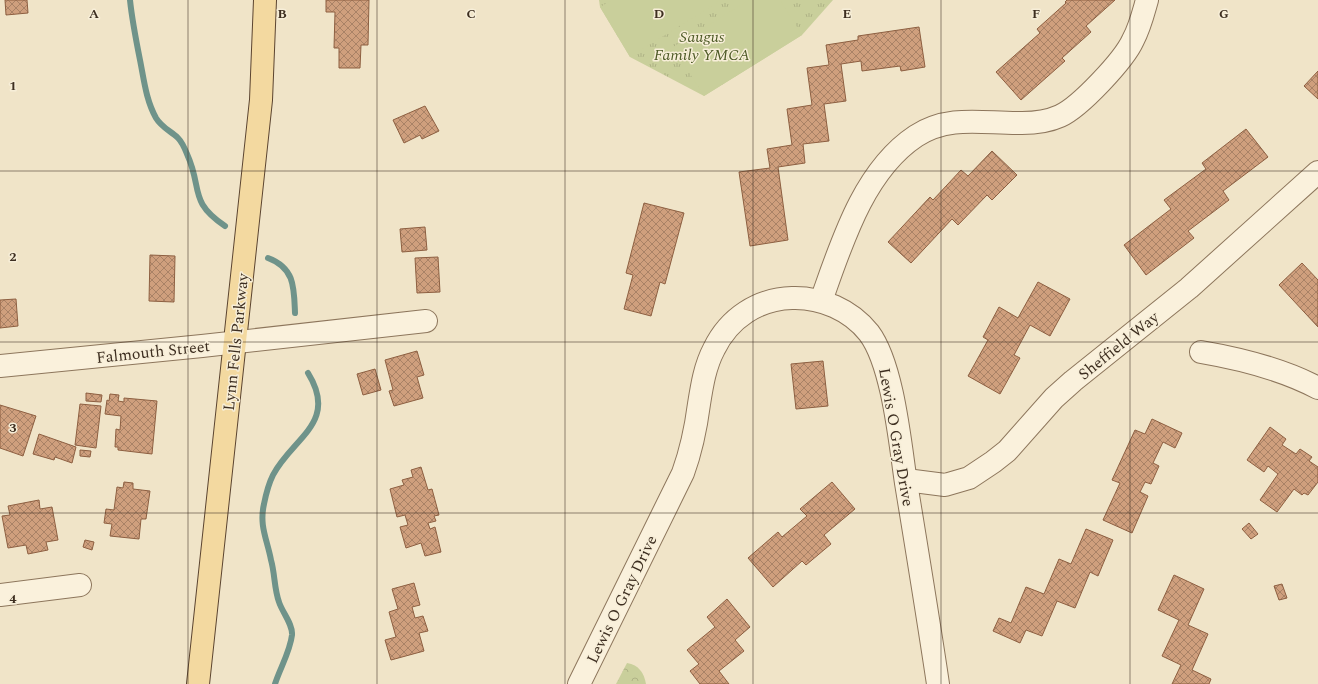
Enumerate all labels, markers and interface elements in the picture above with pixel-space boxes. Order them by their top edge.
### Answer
text: A [89,4,99,24]
text: B [277,4,287,24]
text: C [466,4,476,24]
text: D [654,4,664,24]
text: E [843,4,852,24]
text: F [1032,4,1040,24]
text: G [1219,4,1229,24]
park label: Saugus Family YMCA [654,25,750,67]
text: 1 [9,76,17,96]
text: 2 [9,247,17,267]
street label: Lynn Fells Parkway [217,271,255,412]
street label: Sheffield Way [1073,305,1165,386]
street label: Falmouth Street [95,334,212,370]
street label: Lewis O Gray Drive [872,366,920,508]
text: 3 [9,418,17,438]
street label: Lewis O Gray Drive [580,531,663,668]
text: 4 [9,589,17,609]

